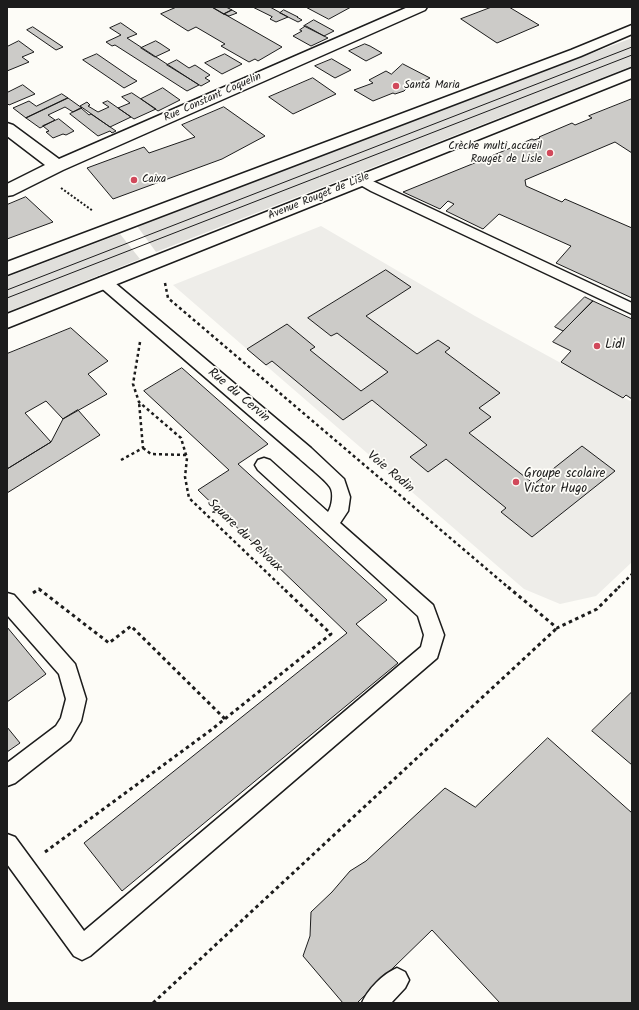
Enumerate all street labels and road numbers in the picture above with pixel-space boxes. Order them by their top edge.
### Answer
street label: Rue Constant Coquelin [162,71,264,125]
street label: Avenue Rouget de Lisle [266,171,372,223]
street label: Rue du Cervin [204,365,272,427]
street label: Voie Rodin [363,449,417,497]
street label: Square du Pelvoux [203,496,285,576]

